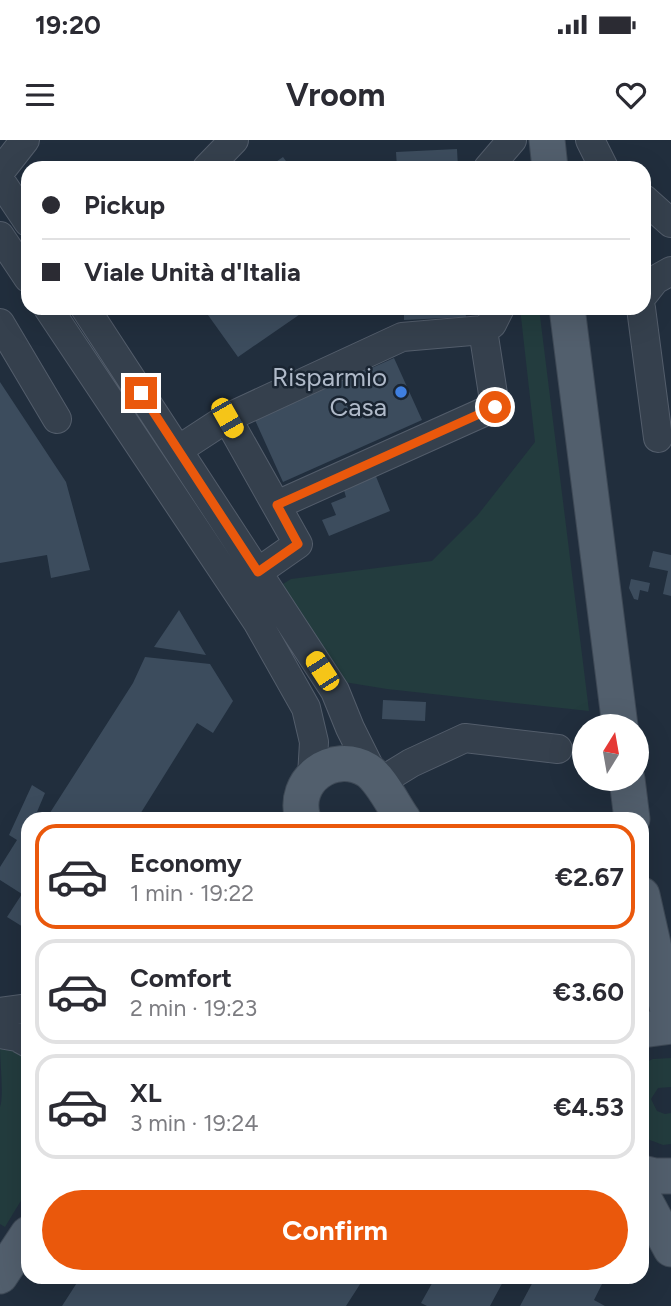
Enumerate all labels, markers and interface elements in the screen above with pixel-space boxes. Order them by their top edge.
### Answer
text: 19:20 [35,9,101,41]
icon: menu [21,76,59,114]
text: Vroom [286,76,385,114]
icon: heart [612,76,650,114]
text: Pickup [84,189,165,221]
text: Viale Unità d'Italia [84,256,301,288]
place label: Risparmio Casa [272,361,387,423]
route end [125,377,157,409]
marker: Risparmio Casa [393,384,409,400]
route start [479,391,511,423]
car [208,395,247,441]
car [302,648,343,694]
north arrow [572,714,649,791]
map controls [572,714,649,791]
icon: car [46,845,109,908]
text: Economy [130,847,242,879]
text: €2.67 [555,861,624,893]
text: 1 min · 19:22 [130,879,254,907]
icon: car [46,960,109,1023]
text: Comfort [130,962,232,994]
text: €3.60 [553,976,624,1008]
text: 2 min · 19:23 [130,994,257,1022]
icon: car [46,1075,109,1138]
text: XL [130,1077,162,1109]
text: €4.53 [553,1091,624,1123]
text: 3 min · 19:24 [130,1109,259,1137]
button: Confirm [42,1190,628,1270]

